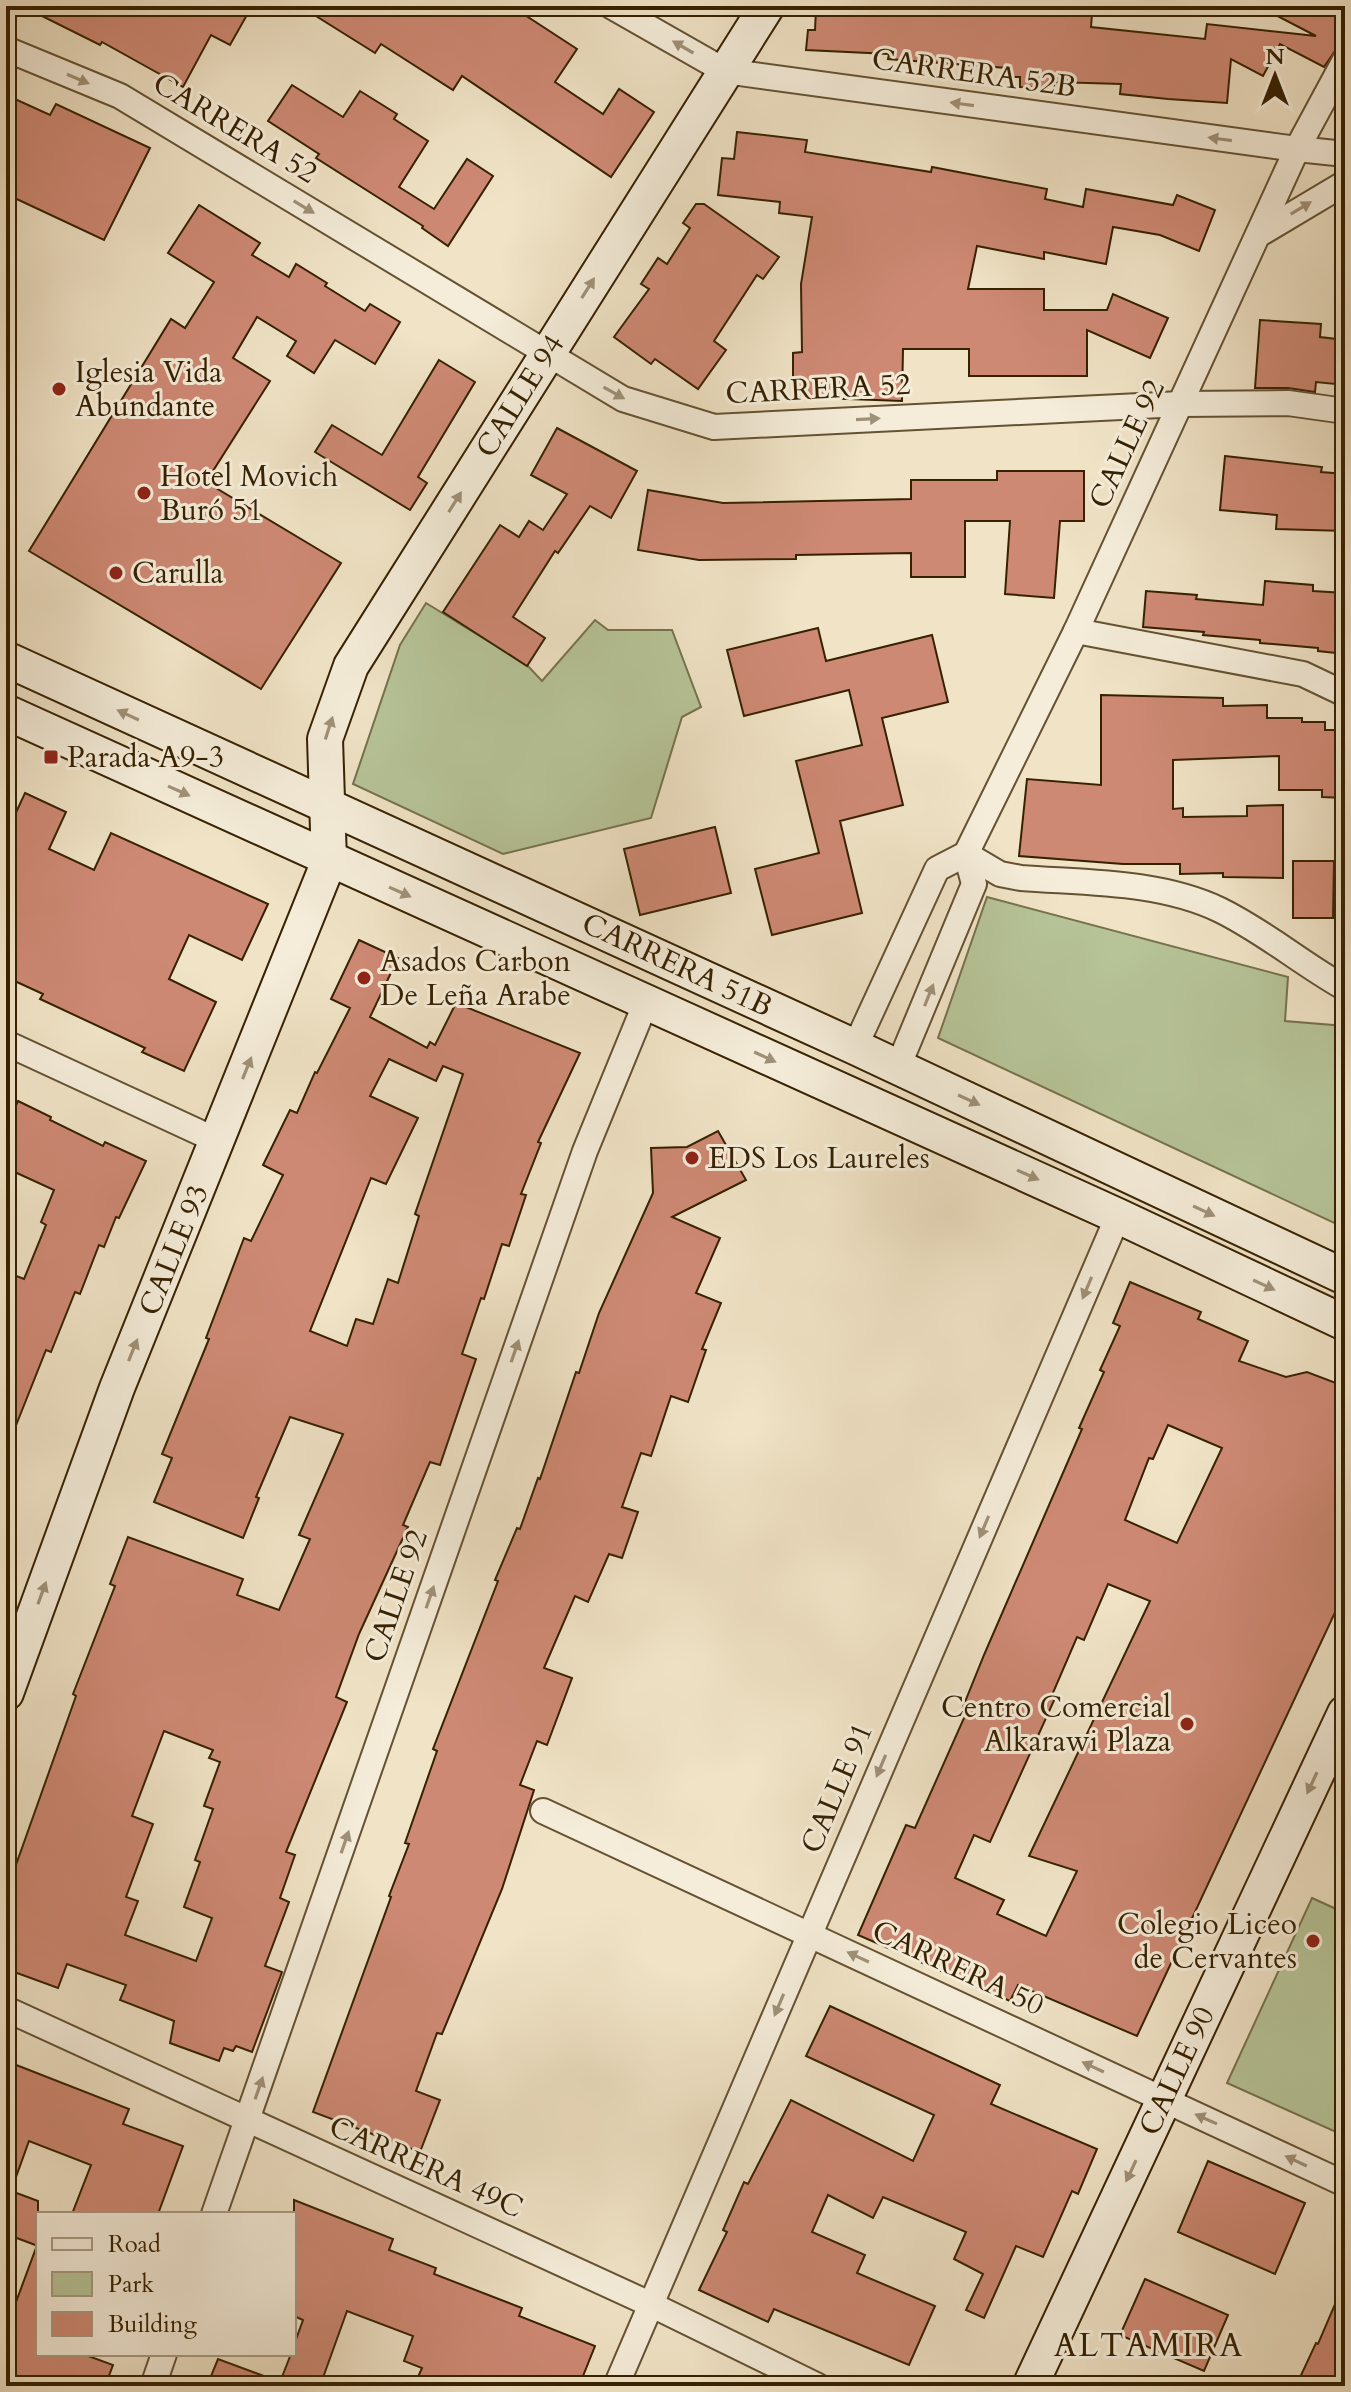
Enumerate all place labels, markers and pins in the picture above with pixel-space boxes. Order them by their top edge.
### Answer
place label: Iglesia Vida Abundante [75,352,222,427]
marker: Iglesia Vida Abundante [50,380,68,398]
place label: Hotel Movich Buró 51 [160,456,339,531]
marker: Hotel Movich Buró 51 [135,484,153,502]
place label: Carulla [132,553,224,594]
marker: Carulla [107,564,125,582]
place label: Parada A9-3 [67,737,224,778]
marker: Parada A9-3 [42,748,60,766]
place label: Asados Carbon De Leña Arabe [380,941,571,1016]
marker: Asados Carbon De Leña Arabe [355,969,373,987]
place label: EDS Los Laureles [708,1138,930,1179]
marker: EDS Los Laureles [683,1149,701,1167]
place label: Centro Comercial Alkarawi Plaza [941,1687,1171,1762]
marker: Centro Comercial Alkarawi Plaza [1178,1715,1196,1733]
place label: Colegio Liceo de Cervantes [1117,1904,1297,1979]
marker: Colegio Liceo de Cervantes [1304,1932,1322,1950]

